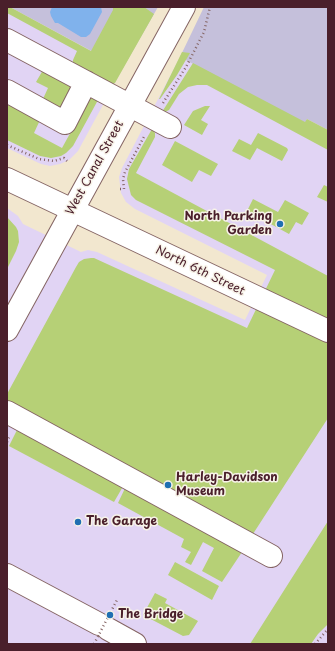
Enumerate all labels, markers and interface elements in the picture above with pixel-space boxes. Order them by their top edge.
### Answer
street label: West Canal Street [63,118,127,218]
place label: North Parking Garden [184,210,272,238]
marker: North Parking Garden [275,219,285,229]
street label: North 6th Street [153,243,247,299]
place label: Harley-Davidson Museum [176,471,278,499]
marker: Harley-Davidson Museum [163,480,173,490]
place label: The Garage [86,515,157,529]
marker: The Garage [73,517,83,527]
place label: The Bridge [118,608,183,622]
marker: The Bridge [105,610,115,620]

